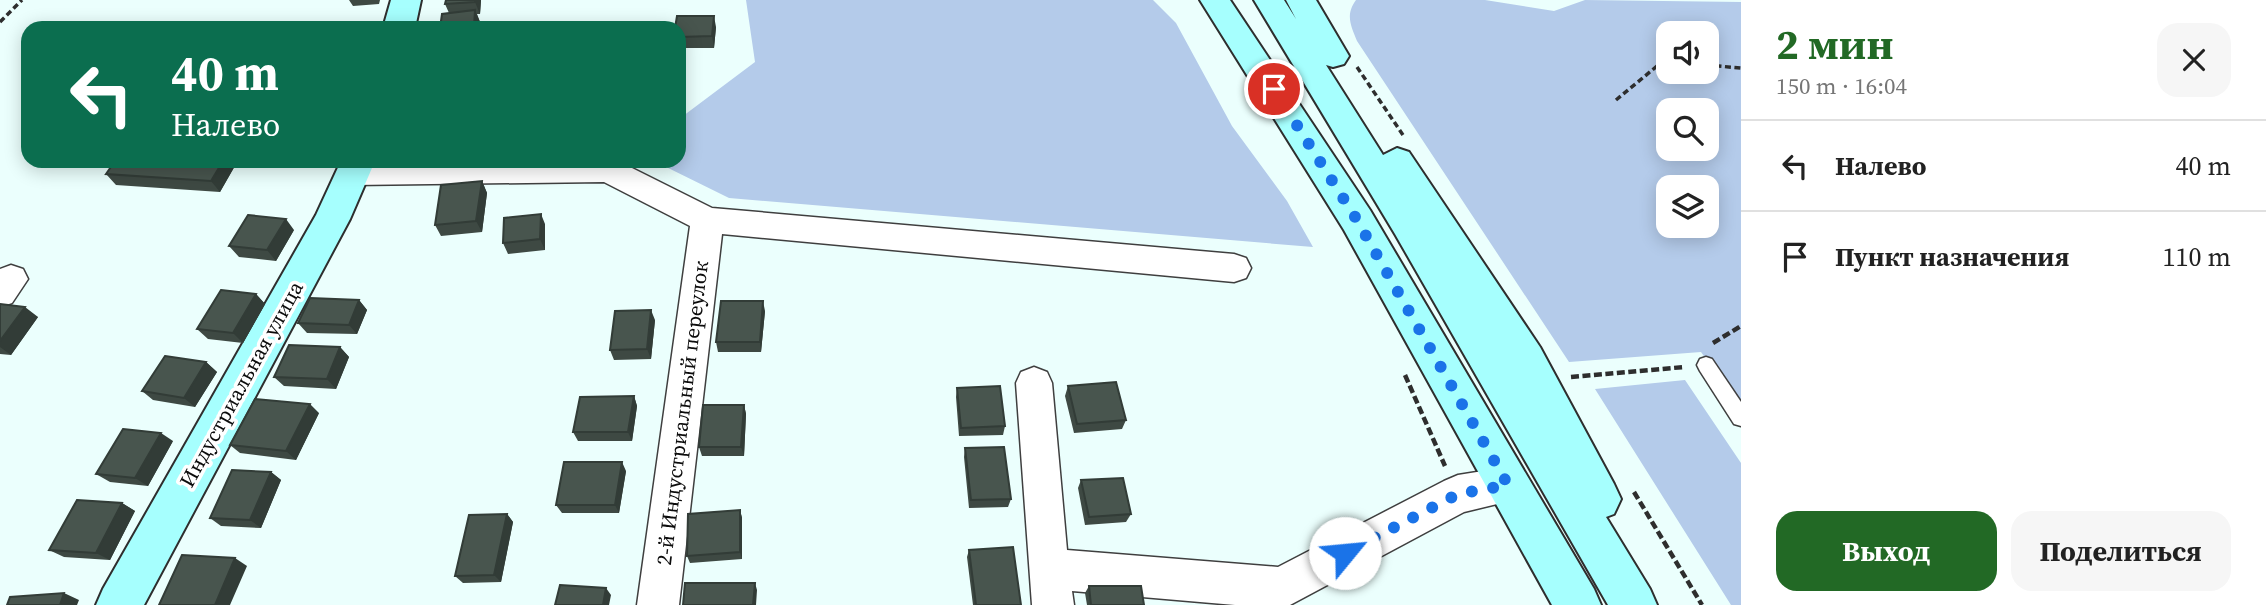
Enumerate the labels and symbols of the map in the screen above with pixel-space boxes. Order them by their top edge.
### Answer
pin [1244,59,1304,119]
street label: 2-й Индустриальный переулок [649,259,715,567]
street label: Индустриальная улица [172,275,310,492]
position arrow [1308,516,1382,590]

